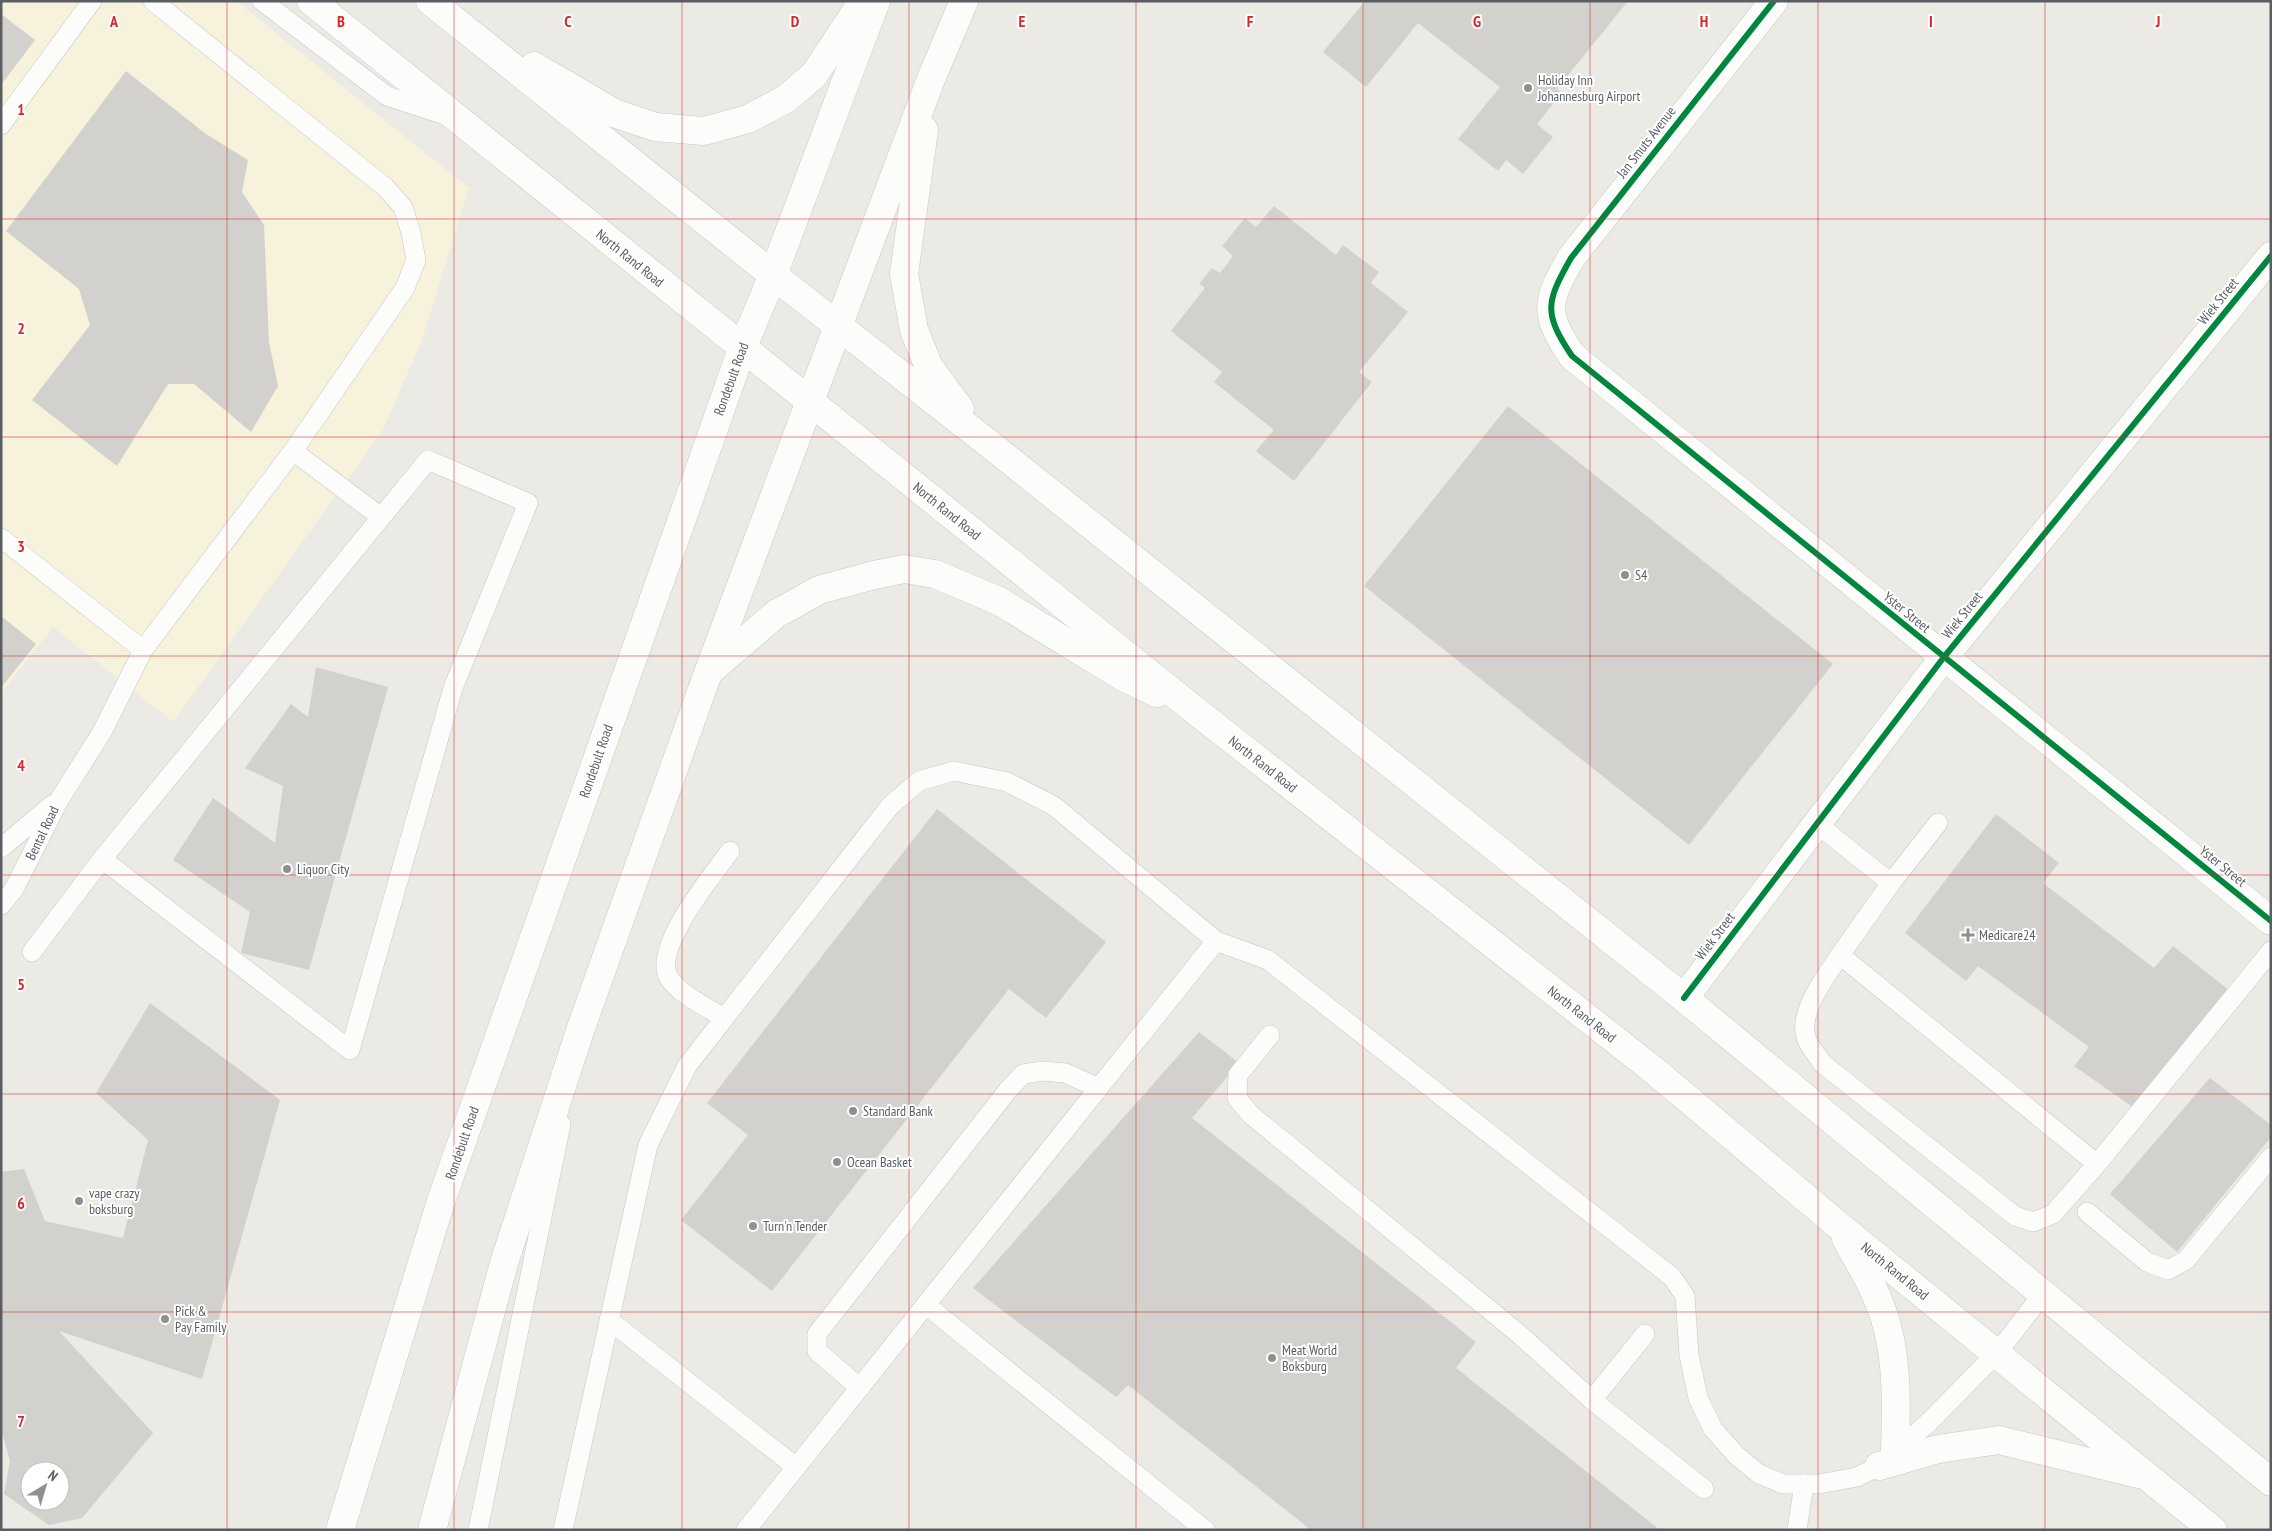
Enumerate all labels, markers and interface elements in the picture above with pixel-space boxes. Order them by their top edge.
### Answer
text: A [109,11,119,31]
text: B [337,11,345,31]
text: C [564,11,572,31]
text: D [791,11,800,31]
text: E [1019,11,1026,31]
text: F [1247,11,1254,31]
text: G [1473,11,1481,31]
text: H [1700,11,1708,31]
text: I [1929,11,1933,31]
text: J [2155,11,2160,31]
place label: Holiday Inn Johannesburg Airport [1537,71,1640,105]
marker: Holiday Inn Johannesburg Airport [1522,82,1534,94]
text: 1 [17,99,25,119]
street label: Jan Smuts Avenue [1612,102,1680,182]
street label: North Rand Road [592,225,668,291]
street label: Wiek Street [2194,274,2242,328]
text: 2 [17,318,25,338]
street label: Rondebult Road [709,340,753,418]
street label: North Rand Road [909,478,985,544]
text: 3 [17,536,25,556]
place label: S4 [1635,566,1648,584]
marker: S4 [1619,569,1631,581]
street label: Yster Street [1880,588,1934,637]
street label: Wiek Street [1938,588,1986,642]
street label: Rondebult Road [575,722,617,800]
street label: North Rand Road [1225,732,1301,796]
text: 4 [17,755,25,775]
street label: Bental Road [21,803,63,863]
street label: Yster Street [2196,842,2250,891]
place label: Liquor City [297,860,350,878]
marker: Liquor City [281,863,293,875]
street label: Wiek Street [1691,908,1739,963]
place label: Medicare24 [1979,926,2036,944]
marker: Medicare24 [1961,928,1975,942]
text: 5 [17,974,25,994]
street label: North Rand Road [1544,982,1620,1046]
place label: Standard Bank [863,1102,933,1120]
street label: Rondebult Road [441,1104,483,1182]
marker: Standard Bank [847,1105,859,1117]
place label: Ocean Basket [847,1153,912,1171]
marker: Ocean Basket [831,1156,843,1168]
place label: vape crazy boksburg [89,1184,140,1218]
text: 6 [17,1193,25,1213]
marker: vape crazy boksburg [73,1195,85,1207]
place label: Turn'n Tender [763,1217,827,1235]
marker: Turn'n Tender [747,1220,759,1232]
street label: North Rand Road [1857,1238,1933,1304]
place label: Pick & Pay Family [175,1302,227,1336]
marker: Pick & Pay Family [159,1313,171,1325]
place label: Meat World Boksburg [1282,1341,1337,1375]
marker: Meat World Boksburg [1266,1352,1278,1364]
text: 7 [17,1411,25,1431]
north arrow [20,1461,70,1511]
text: N [44,1466,62,1485]

